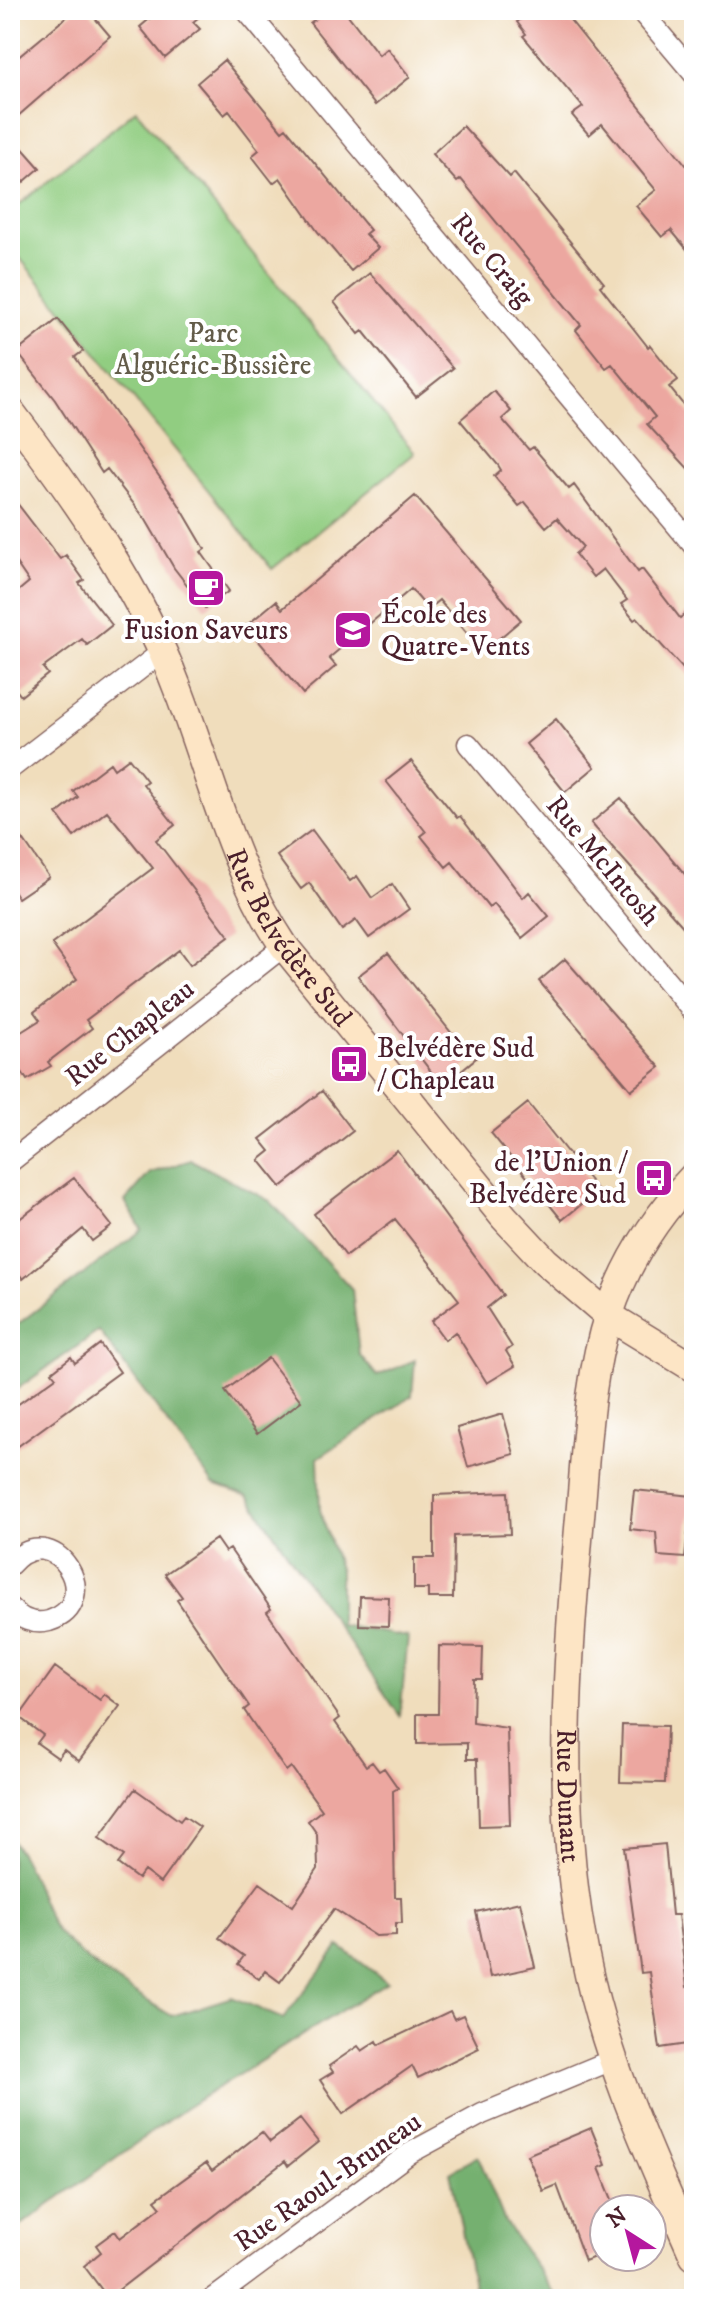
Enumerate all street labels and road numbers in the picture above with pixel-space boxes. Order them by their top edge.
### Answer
street label: Rue Craig [443,206,541,314]
street label: Rue McIntosh [538,789,668,934]
street label: Rue Belvédère Sud [219,843,360,1034]
street label: Rue Chapleau [58,972,202,1094]
street label: Rue Dunant [549,1728,589,1864]
street label: Rue Raoul-Bruneau [228,2105,428,2259]

